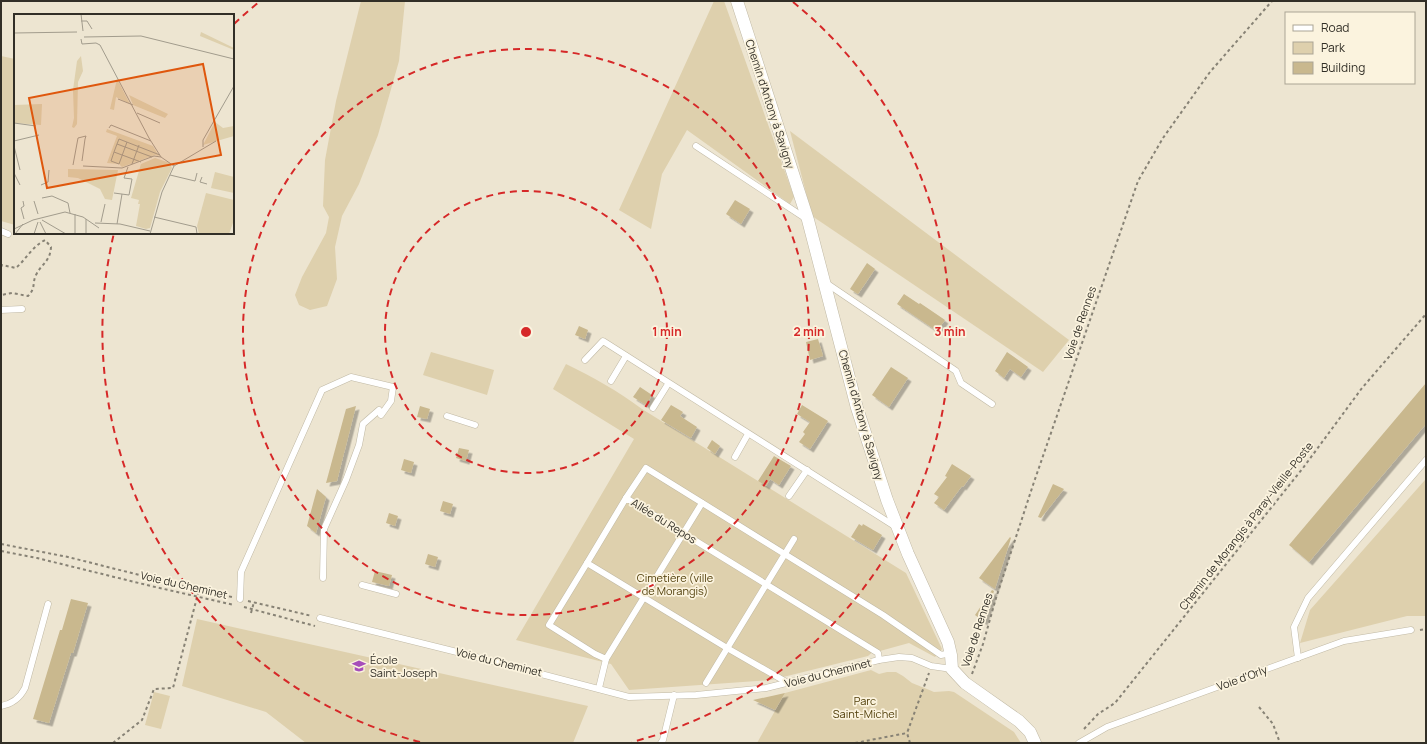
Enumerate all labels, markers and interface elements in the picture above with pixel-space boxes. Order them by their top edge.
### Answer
legend [1285,12,1415,84]
inset map [14,14,234,234]
text: Road [1321,19,1349,36]
street label: Chemin d'Antony à Savigny [742,37,799,171]
text: Park [1321,39,1346,56]
text: Building [1321,59,1365,76]
street label: Voie de Rennes [1060,284,1099,362]
text: 1 min [652,323,682,340]
text: 2 min [793,323,825,340]
text: 3 min [934,323,966,340]
centre of rings [519,325,533,339]
street label: Chemin d'Antony à Savigny [836,348,887,482]
street label: Chemin de Morangis à Paray-Vieille-Poste [1175,438,1316,613]
street label: Allée du Repos [629,495,700,547]
street label: Voie du Cheminet [139,567,229,602]
park label: Cimetière (ville de Morangis) [637,570,714,598]
street label: Voie de Rennes [957,591,996,669]
street label: Voie du Cheminet [454,643,544,680]
place label: École Saint-Joseph [370,652,437,680]
street label: Voie du Cheminet [783,654,873,691]
school or university icon: École Saint-Joseph [351,658,367,674]
street label: Voie d'Orly [1214,661,1269,694]
park label: Parc Saint-Michel [833,693,897,721]

